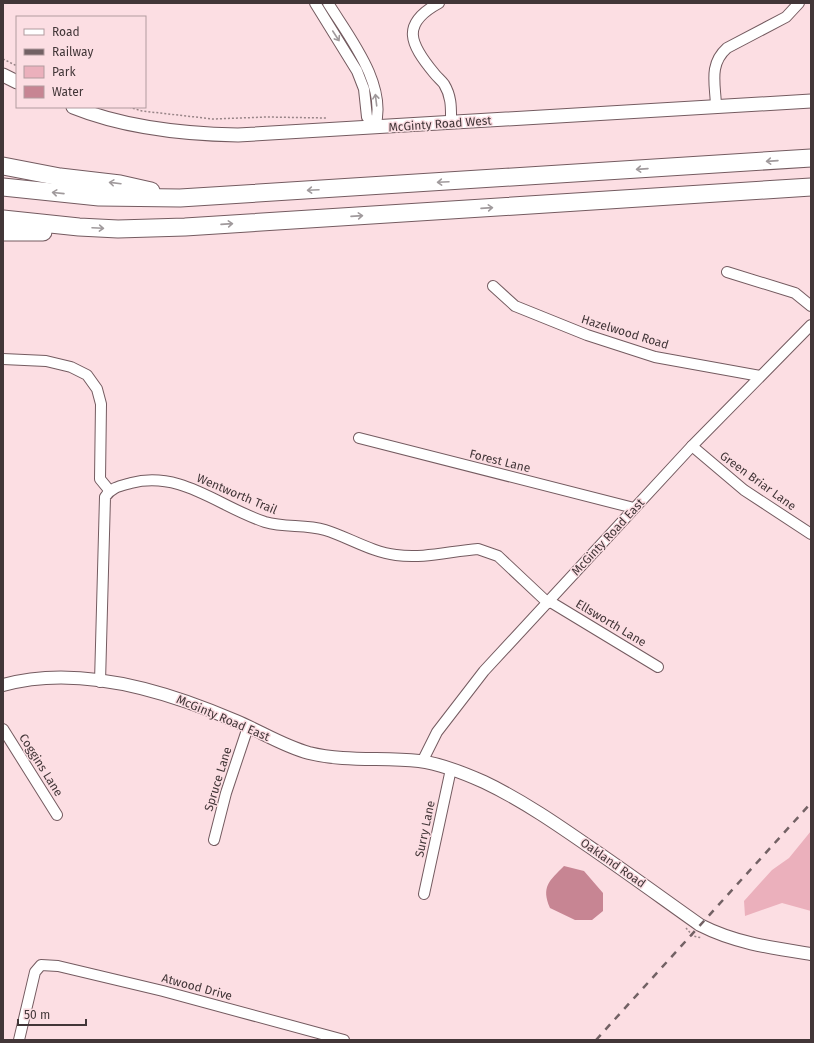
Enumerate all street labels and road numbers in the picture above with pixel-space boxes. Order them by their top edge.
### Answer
street label: McGinty Road West [388,113,493,135]
street label: Hazelwood Road [580,312,670,352]
street label: Forest Lane [468,447,532,475]
street label: Green Briar Lane [717,449,799,513]
street label: Wentworth Trail [195,471,280,517]
street label: McGinty Road East [569,495,648,578]
street label: Ellsworth Lane [573,596,649,650]
street label: McGinty Road East [174,692,272,744]
street label: Coggins Lane [16,731,66,799]
street label: Spruce Lane [202,745,234,813]
street label: Surry Lane [412,799,438,859]
street label: Oakland Road [578,835,648,891]
street label: Atwood Drive [160,971,234,1003]

